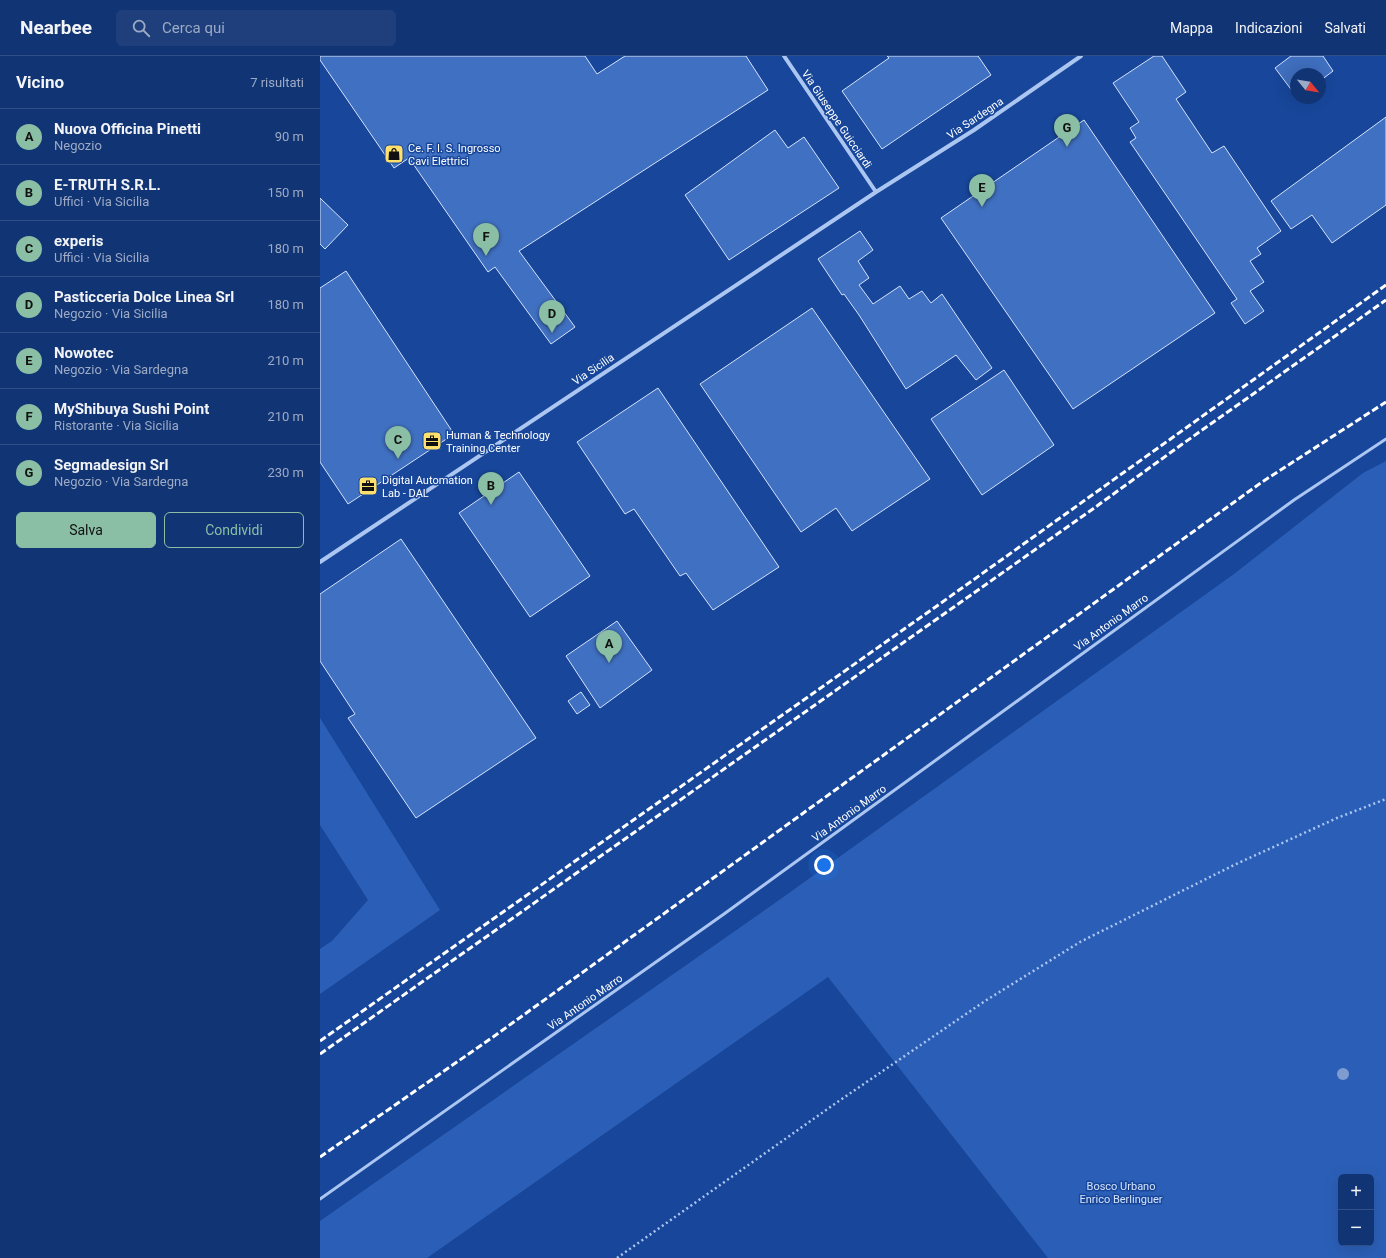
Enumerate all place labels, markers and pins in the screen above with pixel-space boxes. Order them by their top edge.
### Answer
pin: G [1054,114,1080,147]
place label: Ce. F. I. S. Ingrosso Cavi Elettrici [408,142,501,168]
shop icon: Ce. F. I. S. Ingrosso Cavi Elettrici [383,143,405,165]
pin: E [969,174,995,207]
pin: F [473,223,499,256]
pin: D [539,300,565,333]
pin: C [385,426,411,459]
place label: Human & Technology Training Center [446,429,551,455]
office icon: Human & Technology Training Center [421,430,443,452]
pin: B [478,472,504,505]
place label: Digital Automation Lab - DAL [382,474,473,500]
office icon: Digital Automation Lab - DAL [357,475,379,497]
pin: A [596,630,622,663]

